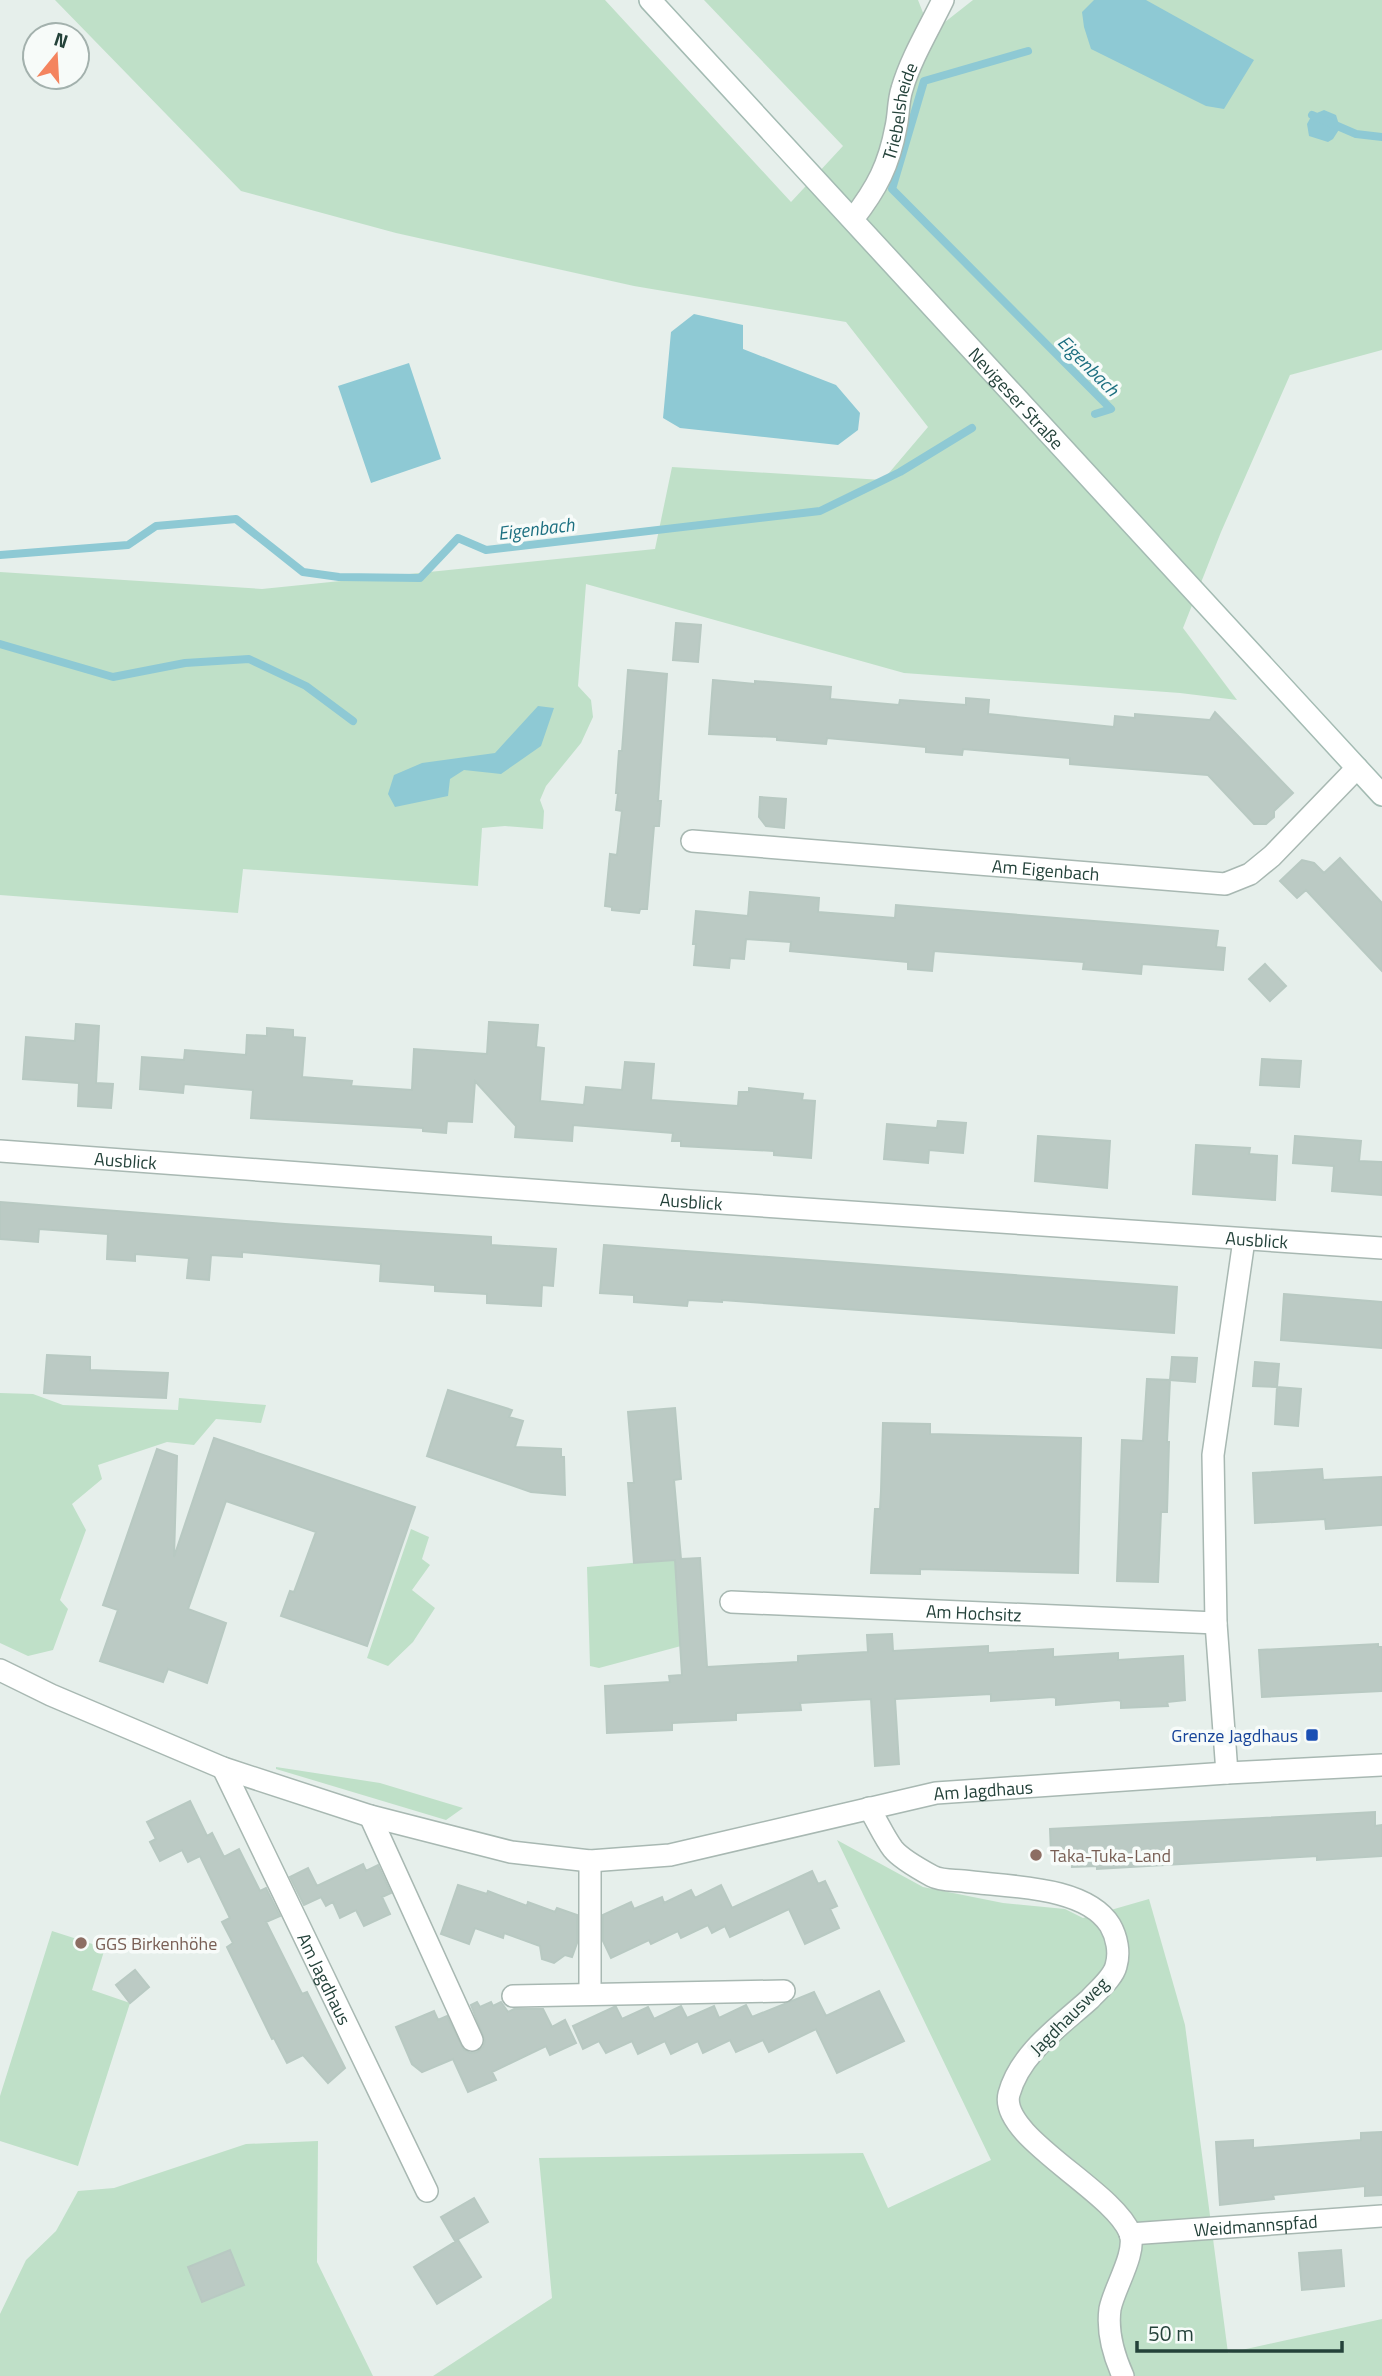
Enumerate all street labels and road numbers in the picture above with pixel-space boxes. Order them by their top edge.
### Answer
street label: Triebelsheide [875,58,924,164]
street label: Nevigeser Straße [962,341,1071,455]
street label: Am Eigenbach [991,852,1101,887]
street label: Ausblick [93,1144,158,1176]
street label: Ausblick [659,1186,724,1217]
street label: Ausblick [1225,1224,1289,1255]
street label: Am Hochsitz [925,1597,1022,1628]
street label: Am Jagdhaus [933,1773,1034,1807]
street label: Am Jagdhaus [291,1928,358,2029]
street label: Jagdhausweg [1024,1971,1114,2061]
street label: Weidmannspfad [1193,2207,1318,2243]

